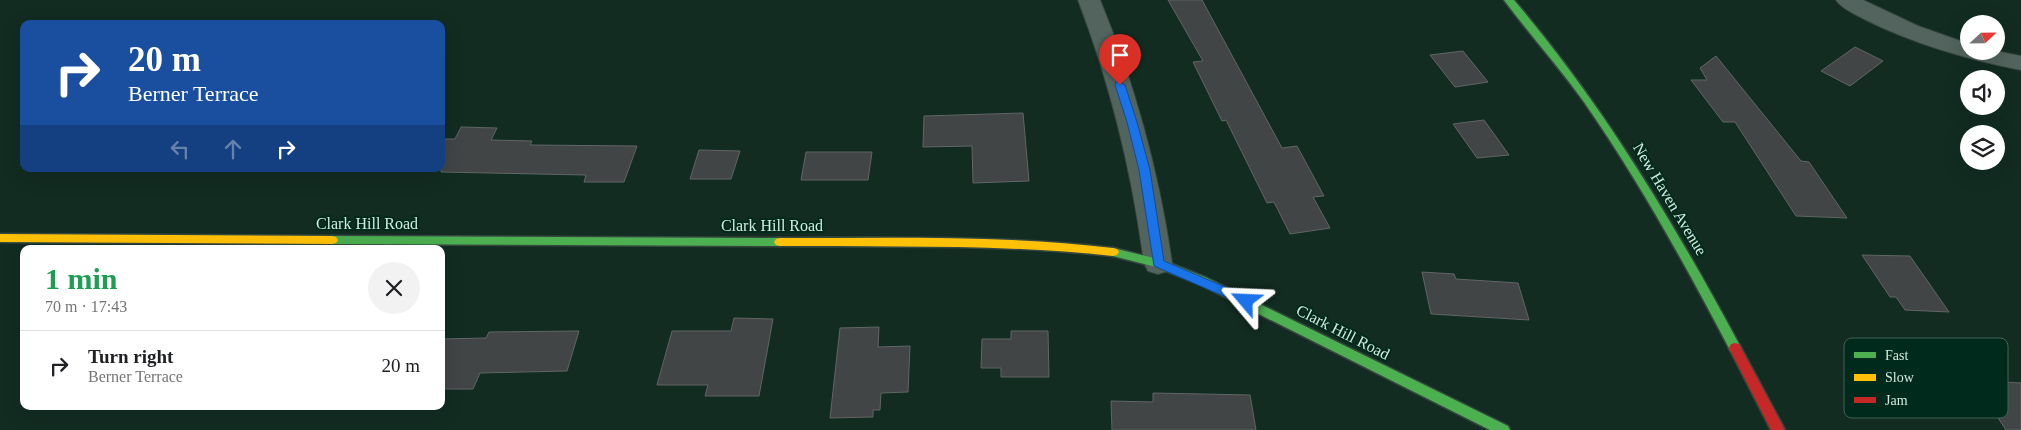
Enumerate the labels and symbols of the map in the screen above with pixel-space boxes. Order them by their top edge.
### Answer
north arrow [1960,15,2005,60]
pin [1099,34,1141,85]
street label: New Haven Avenue [1630,140,1710,258]
street label: Clark Hill Road [316,215,418,232]
street label: Clark Hill Road [721,217,823,234]
position arrow [1219,274,1271,326]
street label: Clark Hill Road [1294,301,1392,363]
legend [1844,338,2008,418]
text: Fast [1885,348,1908,363]
text: Slow [1885,370,1915,385]
text: Jam [1885,393,1908,408]

